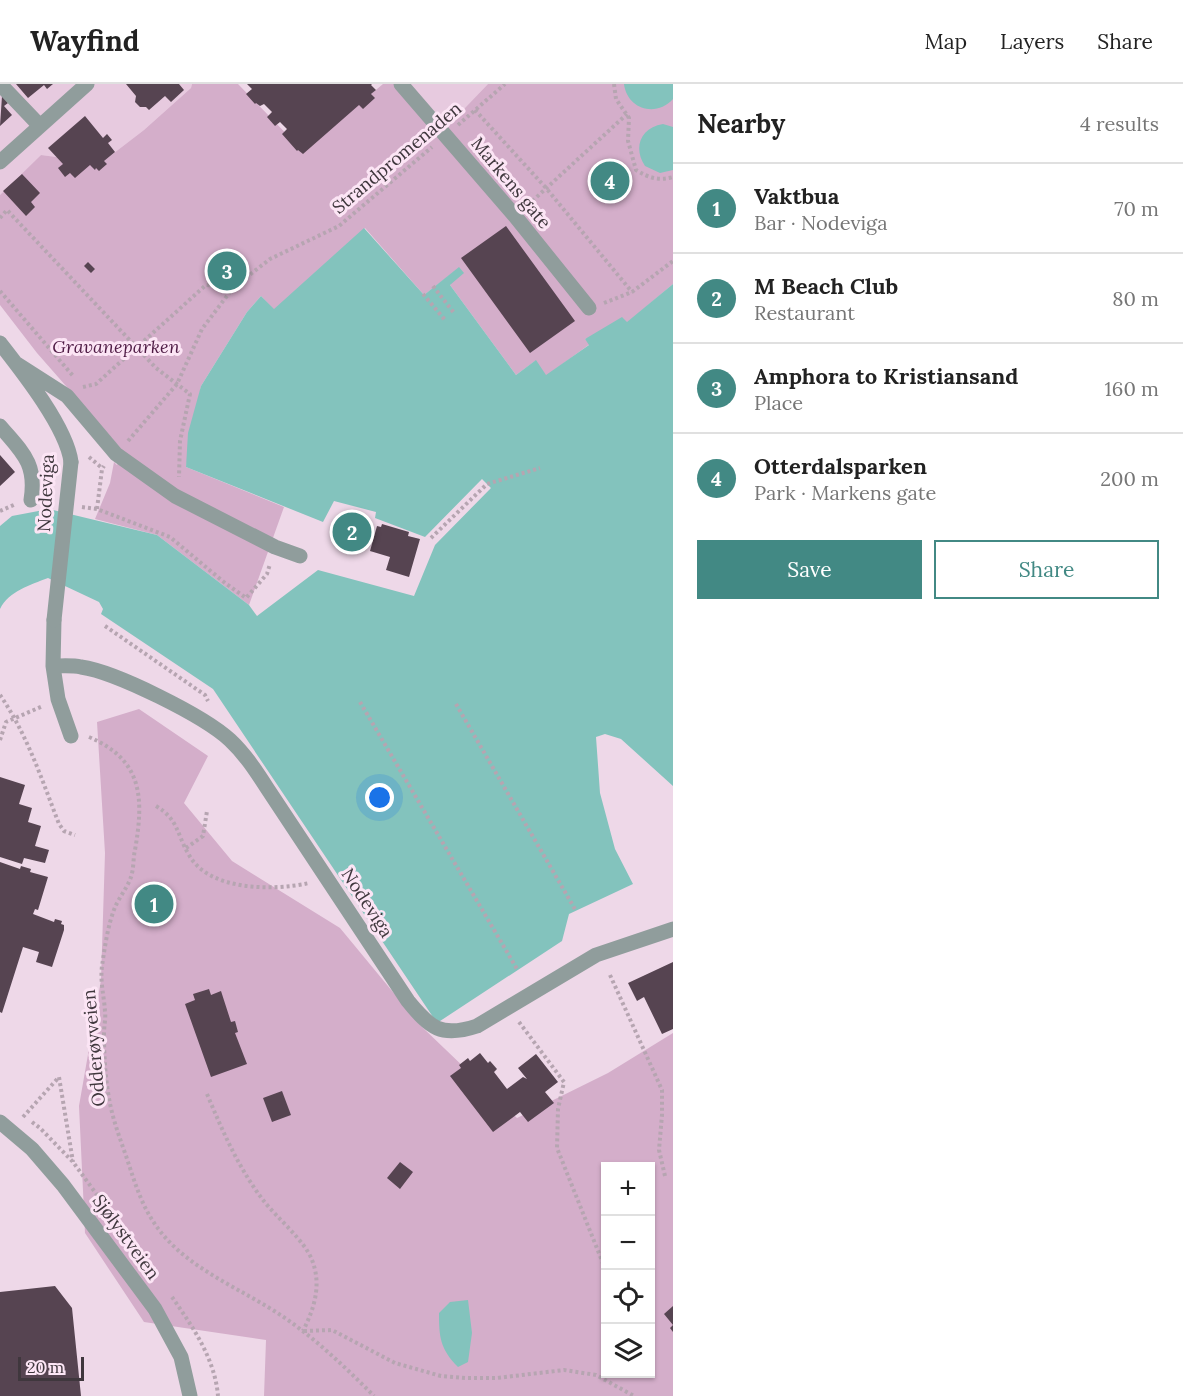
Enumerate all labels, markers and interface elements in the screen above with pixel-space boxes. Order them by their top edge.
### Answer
text: Wayfind [30,23,139,59]
text: Map [924,28,967,55]
text: Layers [1000,28,1064,55]
text: Share [1097,28,1153,55]
street label: Strandpromenaden [327,97,466,219]
text: Nearby [697,107,785,140]
text: 4 results [1080,111,1159,136]
street label: Markens gate [466,132,557,233]
pin: 4 [590,158,630,204]
text: Vaktbua [754,182,839,210]
text: 1 [712,196,721,221]
text: 70 m [1114,196,1159,221]
text: Bar · Nodeviga [754,210,887,235]
pin: 3 [208,248,246,294]
text: M Beach Club [754,272,898,300]
text: 2 [711,286,722,311]
text: 80 m [1112,286,1159,311]
text: Restaurant [754,300,855,325]
park label: Gravaneparken [52,335,180,358]
text: Amphora to Kristiansand [754,362,1018,390]
text: 3 [711,376,722,401]
text: 160 m [1105,376,1159,401]
text: Place [754,390,803,415]
text: Otterdalsparken [754,452,927,480]
street label: Nodeviga [32,453,59,532]
text: 4 [711,466,722,491]
text: 200 m [1100,466,1159,491]
text: Park · Markens gate [754,480,936,505]
pin: 2 [332,510,372,554]
button: Save [697,540,922,599]
button: Share [934,540,1159,599]
your location [365,783,394,812]
street label: Nodeviga [337,864,398,942]
pin: 1 [134,882,174,926]
street label: Odderøyveien [77,988,110,1108]
map controls [601,1162,655,1378]
button: + [601,1162,655,1216]
street label: Sjølystveien [88,1190,165,1284]
button: − [601,1216,655,1270]
button: locate [601,1270,655,1324]
button: layers [601,1324,655,1378]
scale bar [18,1354,84,1382]
text: 20 m [27,1357,64,1377]

